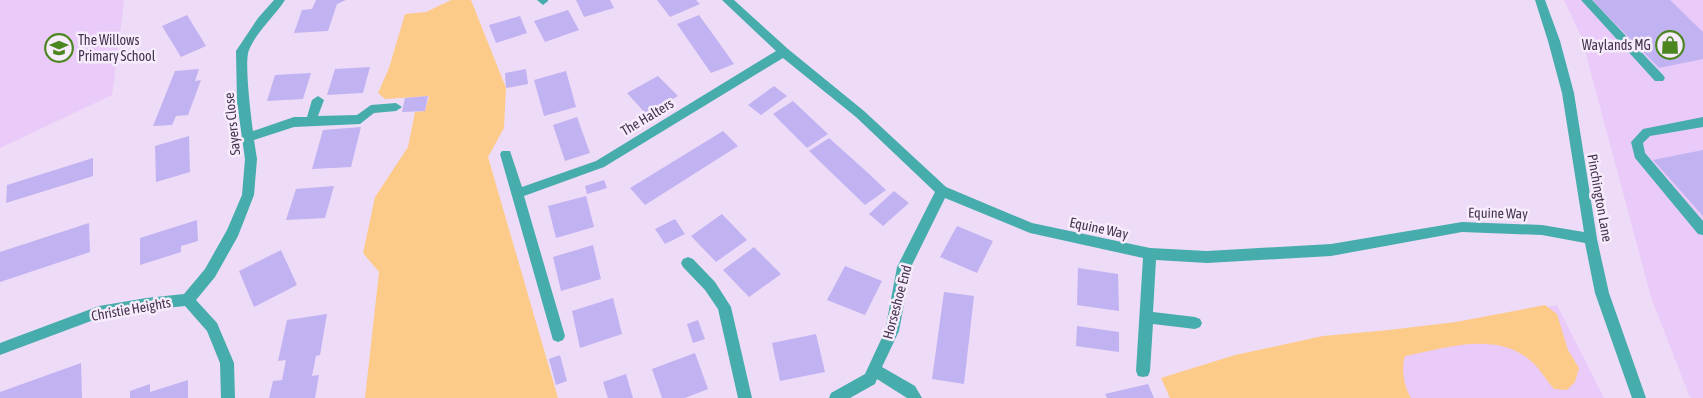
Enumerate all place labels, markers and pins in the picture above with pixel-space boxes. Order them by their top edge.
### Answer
shop icon: Waylands MG [1655,30,1685,60]
place label: The Willows Primary School [78,32,156,64]
school or university icon: The Willows Primary School [44,33,74,63]
place label: Waylands MG [1582,37,1651,53]

